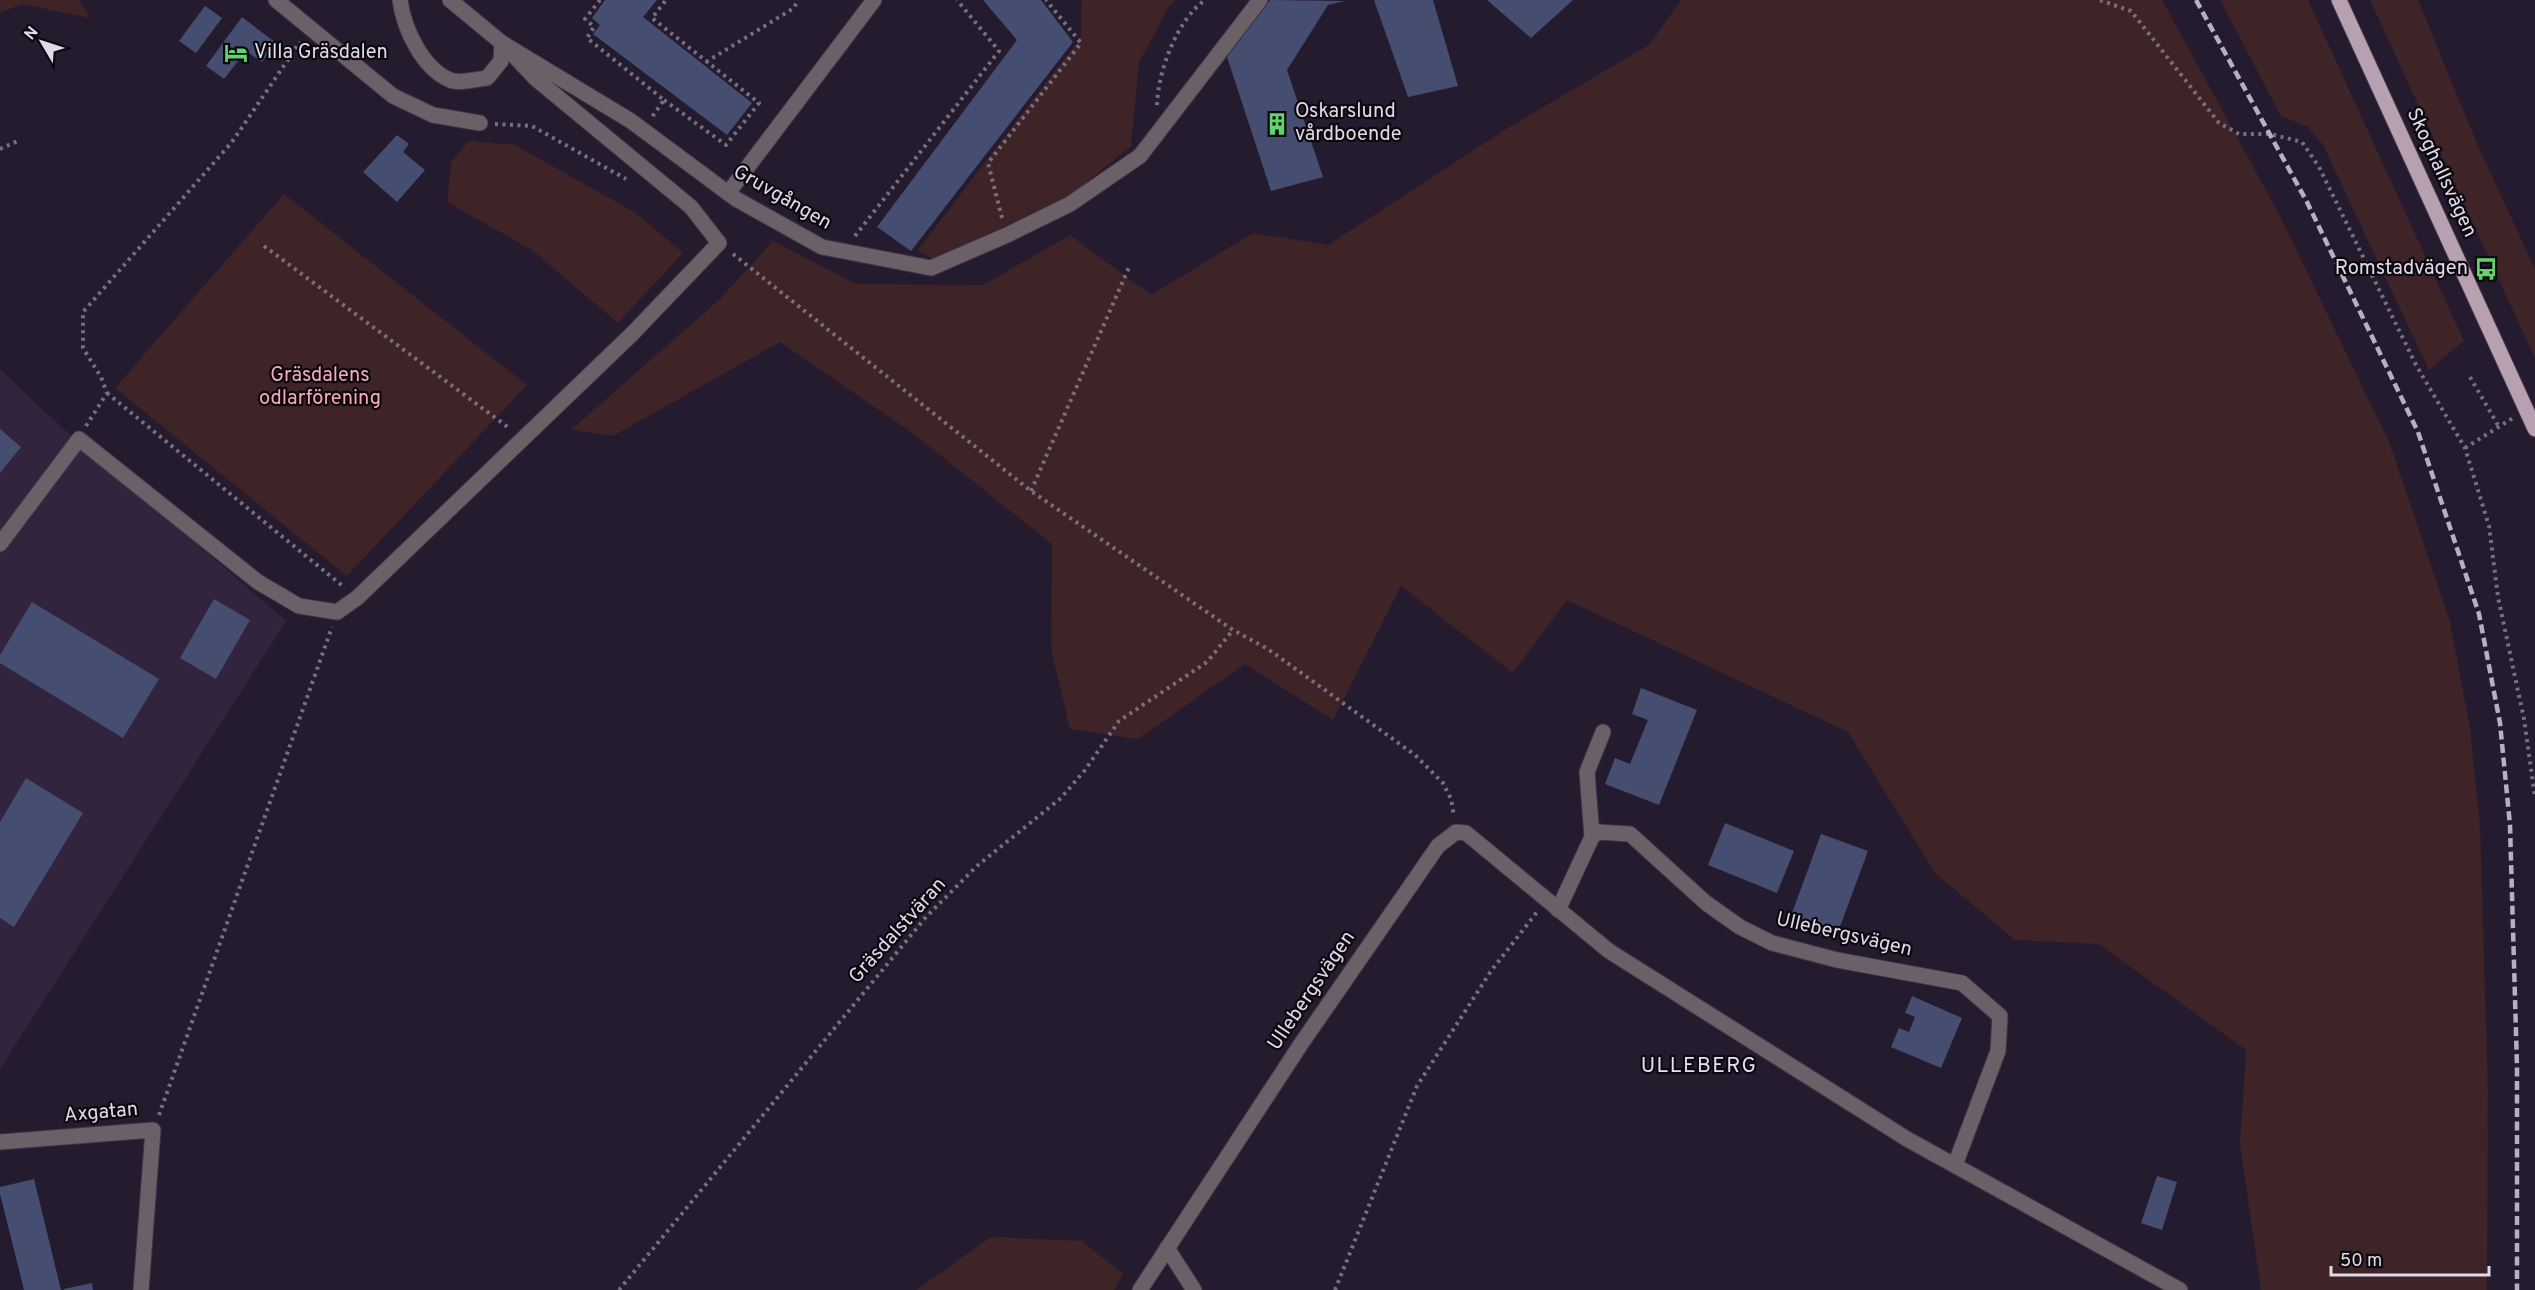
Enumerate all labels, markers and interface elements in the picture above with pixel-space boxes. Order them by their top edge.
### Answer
north arrow [12,12,72,72]
text: N [21,23,43,45]
hotel icon: Villa Gräsdalen [223,40,249,66]
place label: Villa Gräsdalen [254,40,388,66]
place label: Oskarslund vårdboende [1295,99,1401,148]
street label: Skoghallsvägen [2400,104,2482,242]
building icon: Oskarslund vårdboende [1264,111,1290,137]
street label: Gruvgången [728,159,836,237]
place label: Romstadvägen [2335,256,2468,282]
bus stop icon: Romstadvägen [2473,256,2499,282]
park label: Gräsdalens odlarförening [259,363,381,412]
street label: Gräsdalstväran [844,873,952,989]
street label: Ullebergsvägen [1773,907,1915,963]
street label: Ullebergsvägen [1262,926,1362,1056]
district label: ULLEBERG [1641,1053,1757,1080]
street label: Axgatan [63,1097,139,1129]
scale bar [2331,1239,2488,1277]
text: 50 m [2340,1250,2382,1273]

